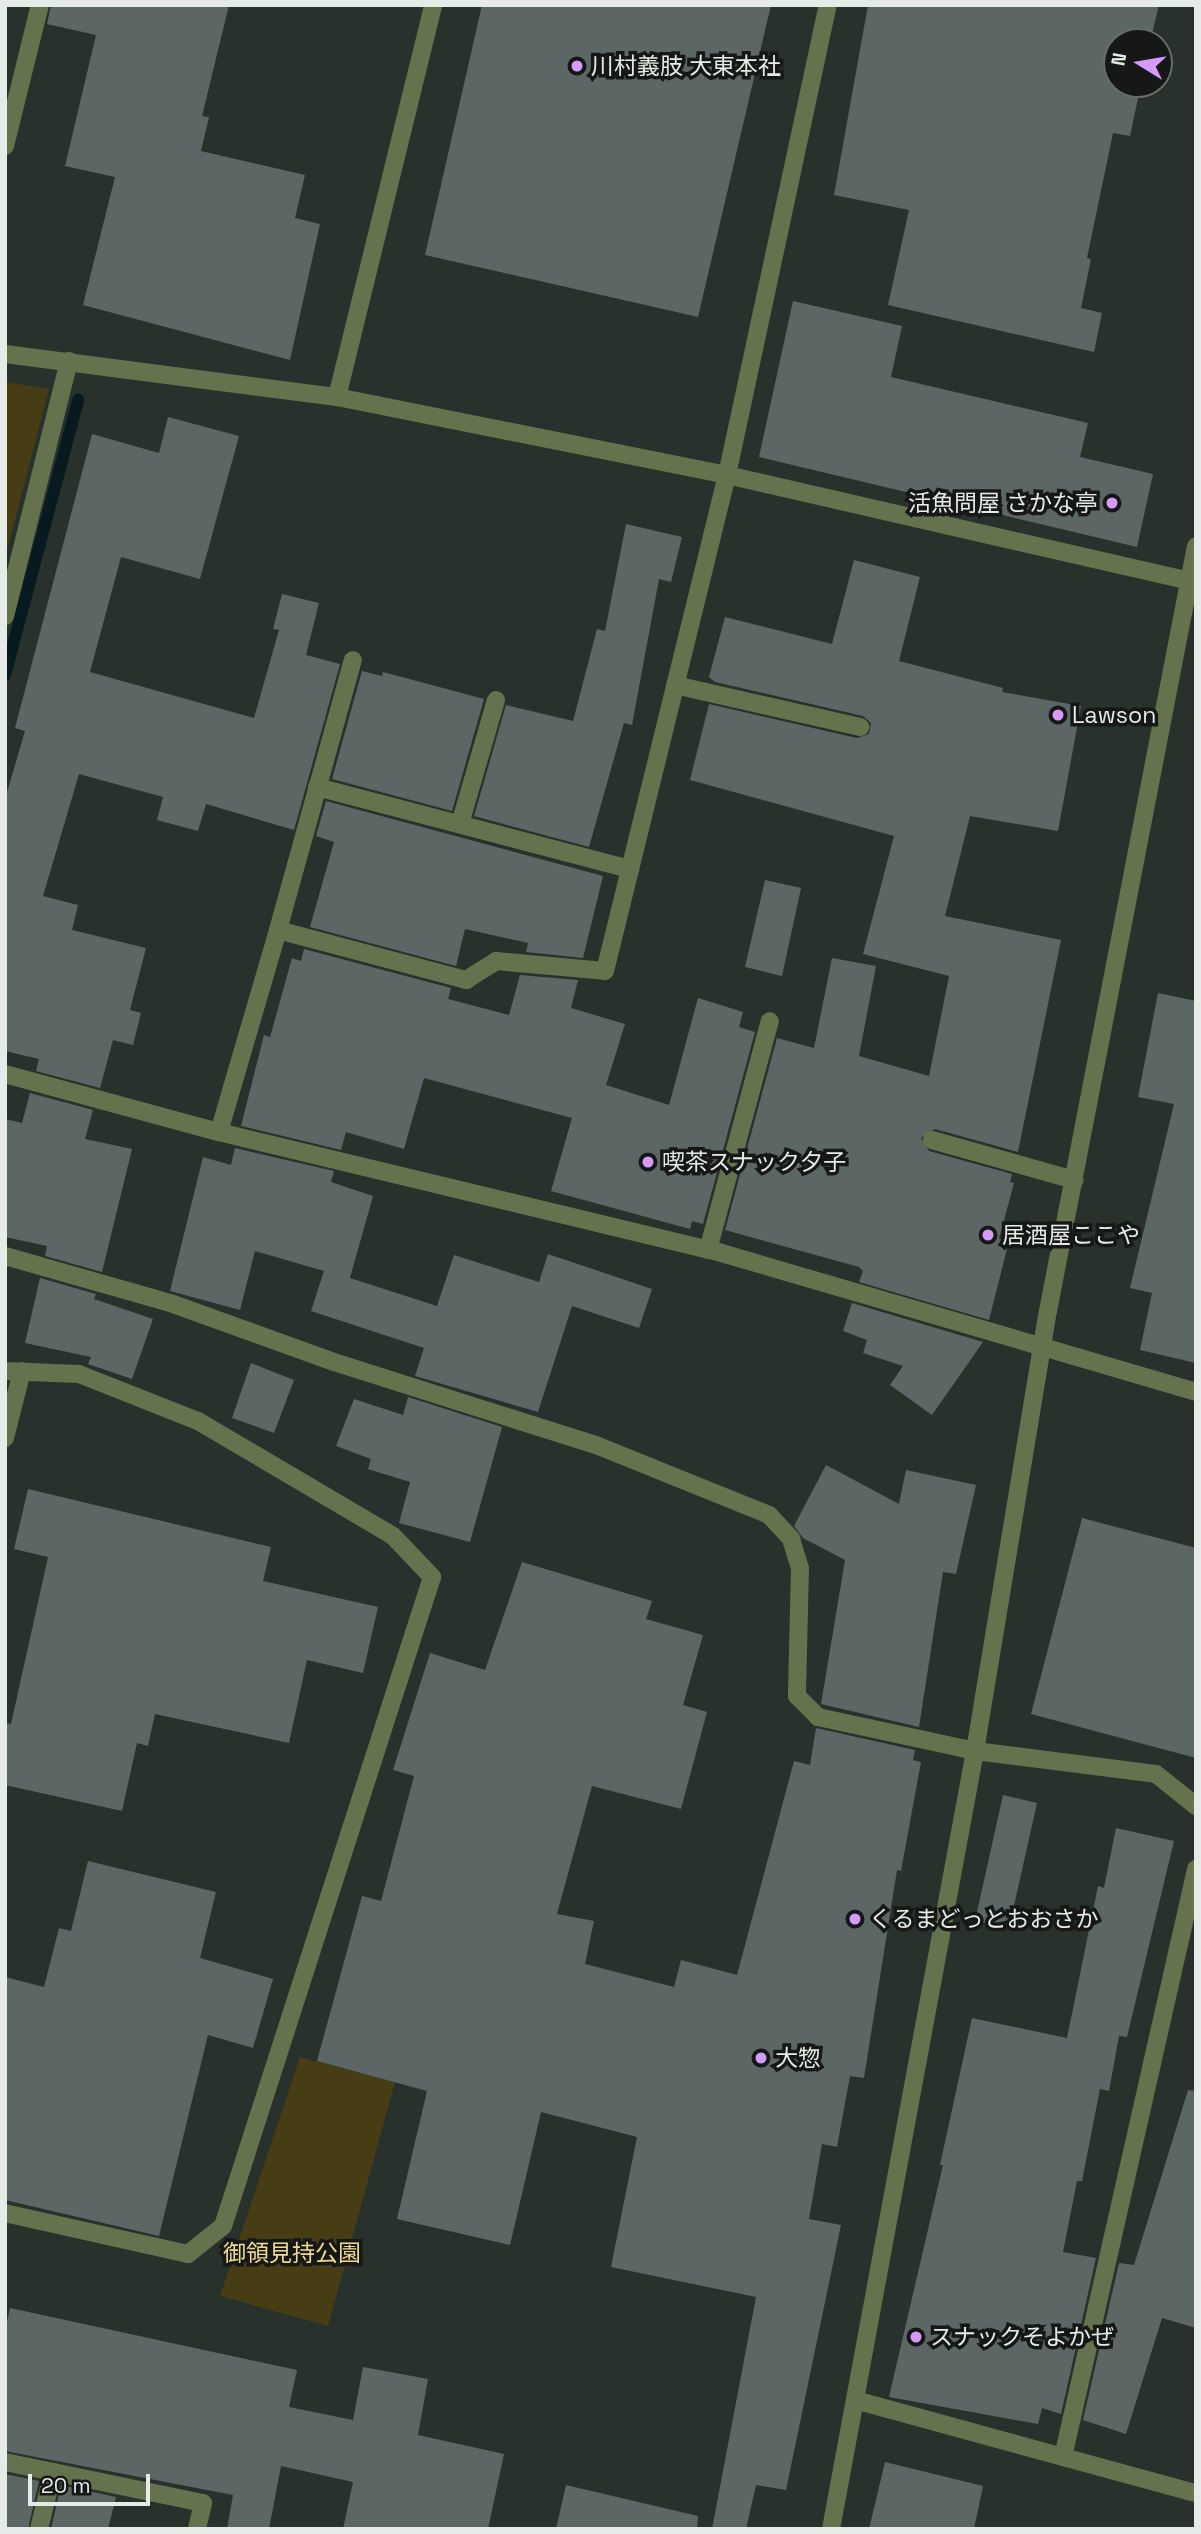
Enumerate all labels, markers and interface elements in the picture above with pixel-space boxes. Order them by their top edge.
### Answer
north arrow [1103,28,1173,98]
text: N [1105,51,1132,68]
place label: 川村義肢 大東本社 [591,52,781,80]
marker: 川村義肢 大東本社 [569,58,585,74]
place label: 活魚問屋 さかな亭 [908,489,1098,517]
marker: 活魚問屋 さかな亭 [1104,495,1120,511]
place label: Lawson [1072,701,1156,729]
marker: Lawson [1050,707,1066,723]
place label: 喫茶スナック夕子 [662,1148,846,1176]
marker: 喫茶スナック夕子 [640,1154,656,1170]
place label: 居酒屋ここや [1002,1221,1140,1249]
marker: 居酒屋ここや [980,1227,996,1243]
place label: くるまどっとおおさか [869,1905,1099,1933]
marker: くるまどっとおおさか [847,1911,863,1927]
place label: 大惣 [775,2044,821,2072]
marker: 大惣 [753,2050,769,2066]
park label: 御領見持公園 [223,2239,361,2267]
place label: スナックそよかぜ [930,2323,1114,2351]
marker: スナックそよかぜ [908,2329,924,2345]
scale bar [32,2460,154,2504]
text: 20 m [41,2472,91,2499]

